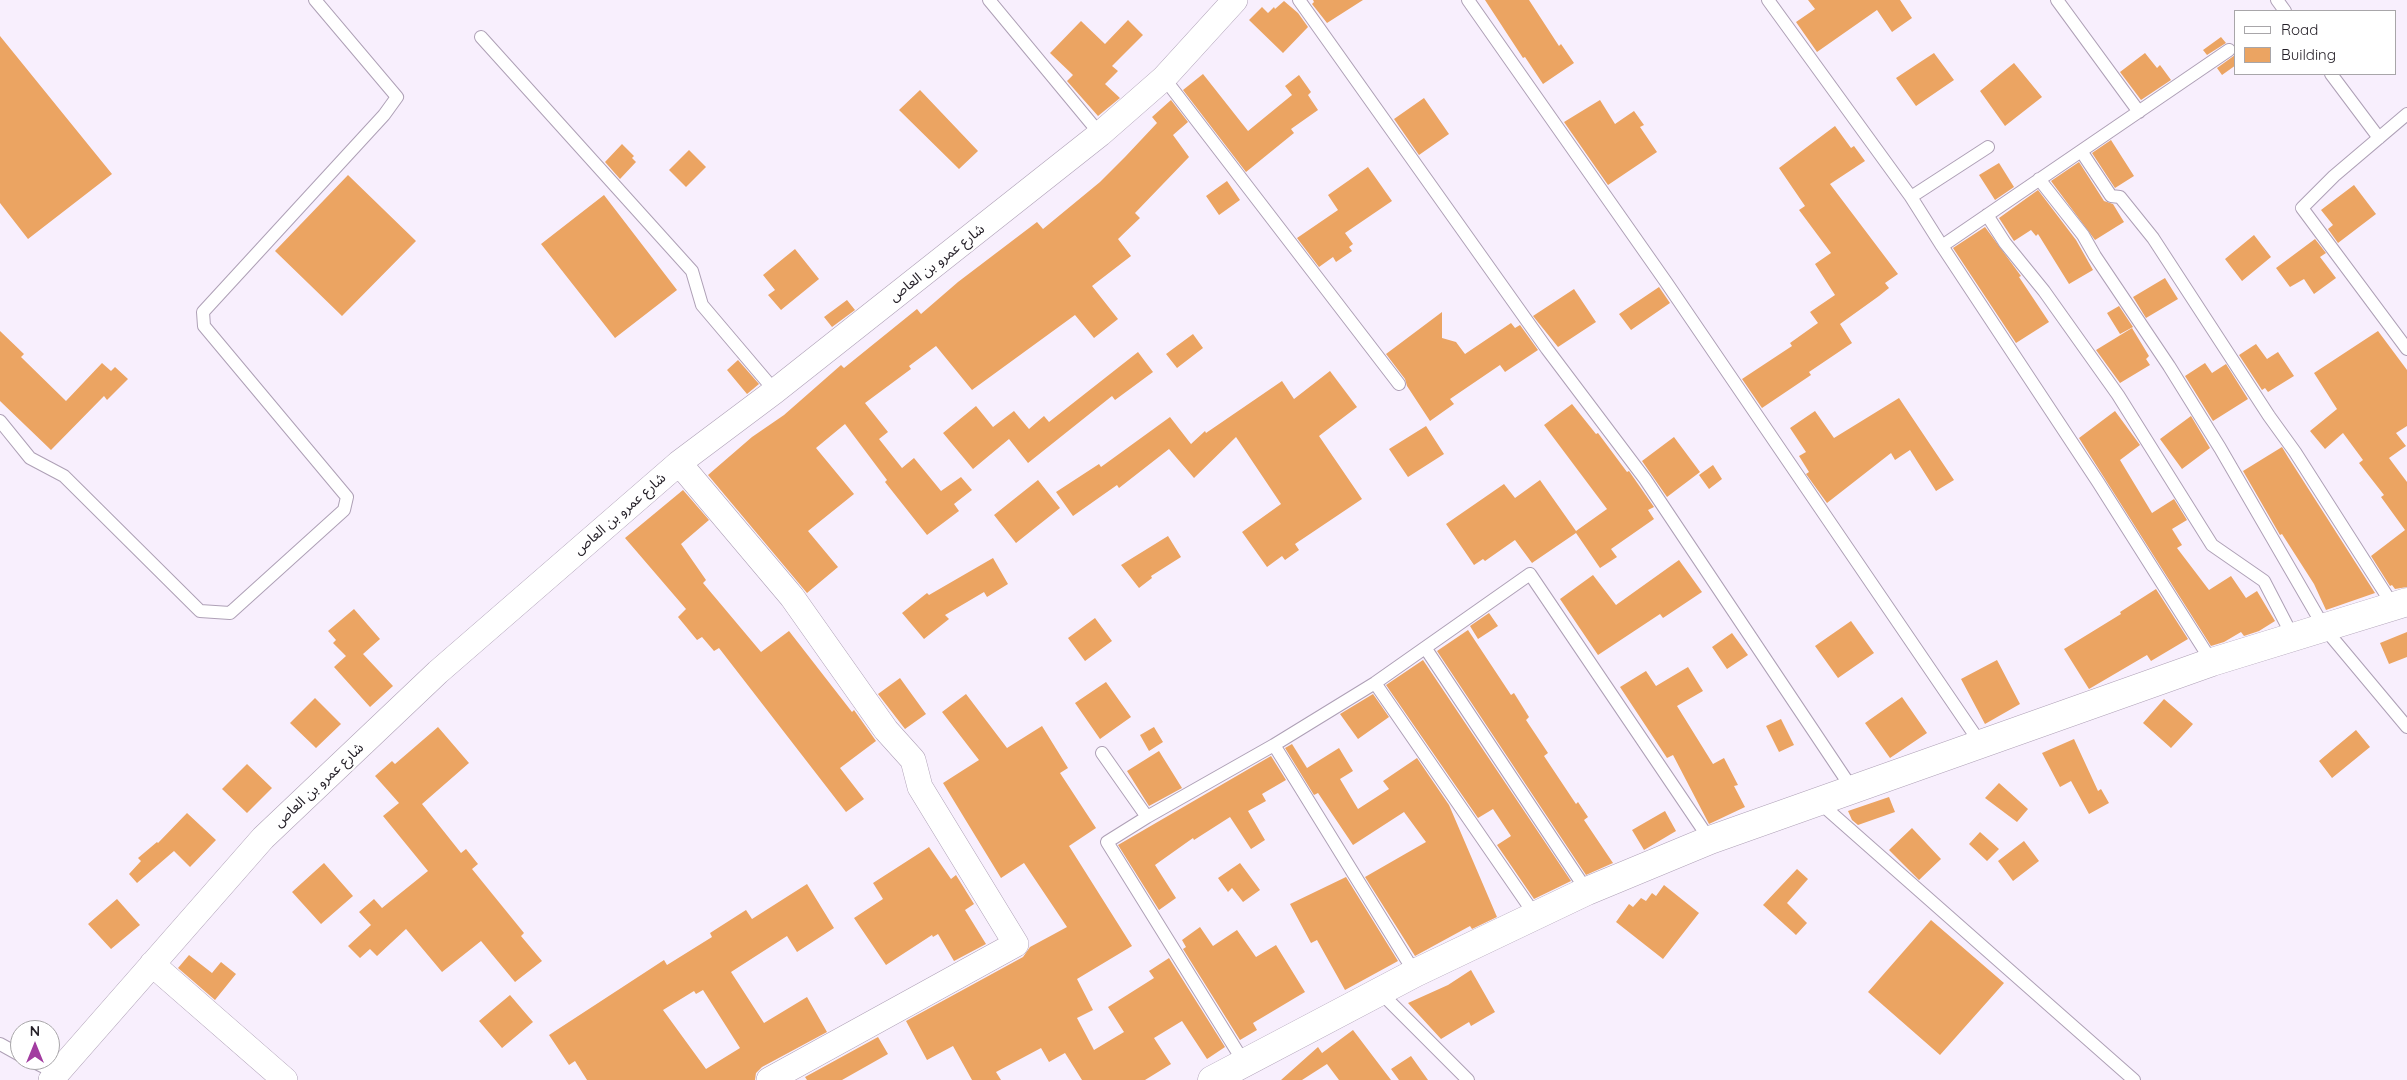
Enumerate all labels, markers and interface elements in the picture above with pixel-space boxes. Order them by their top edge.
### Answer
legend [2234,10,2397,75]
text: Road [2281,20,2318,39]
text: Building [2281,45,2336,64]
street label: شارع عمرو بن العاص [886,221,988,305]
street label: شارع عمرو بن العاص [571,470,669,558]
street label: شارع عمرو بن العاص [271,739,367,831]
north arrow [10,1020,60,1070]
text: N [30,1022,40,1040]

